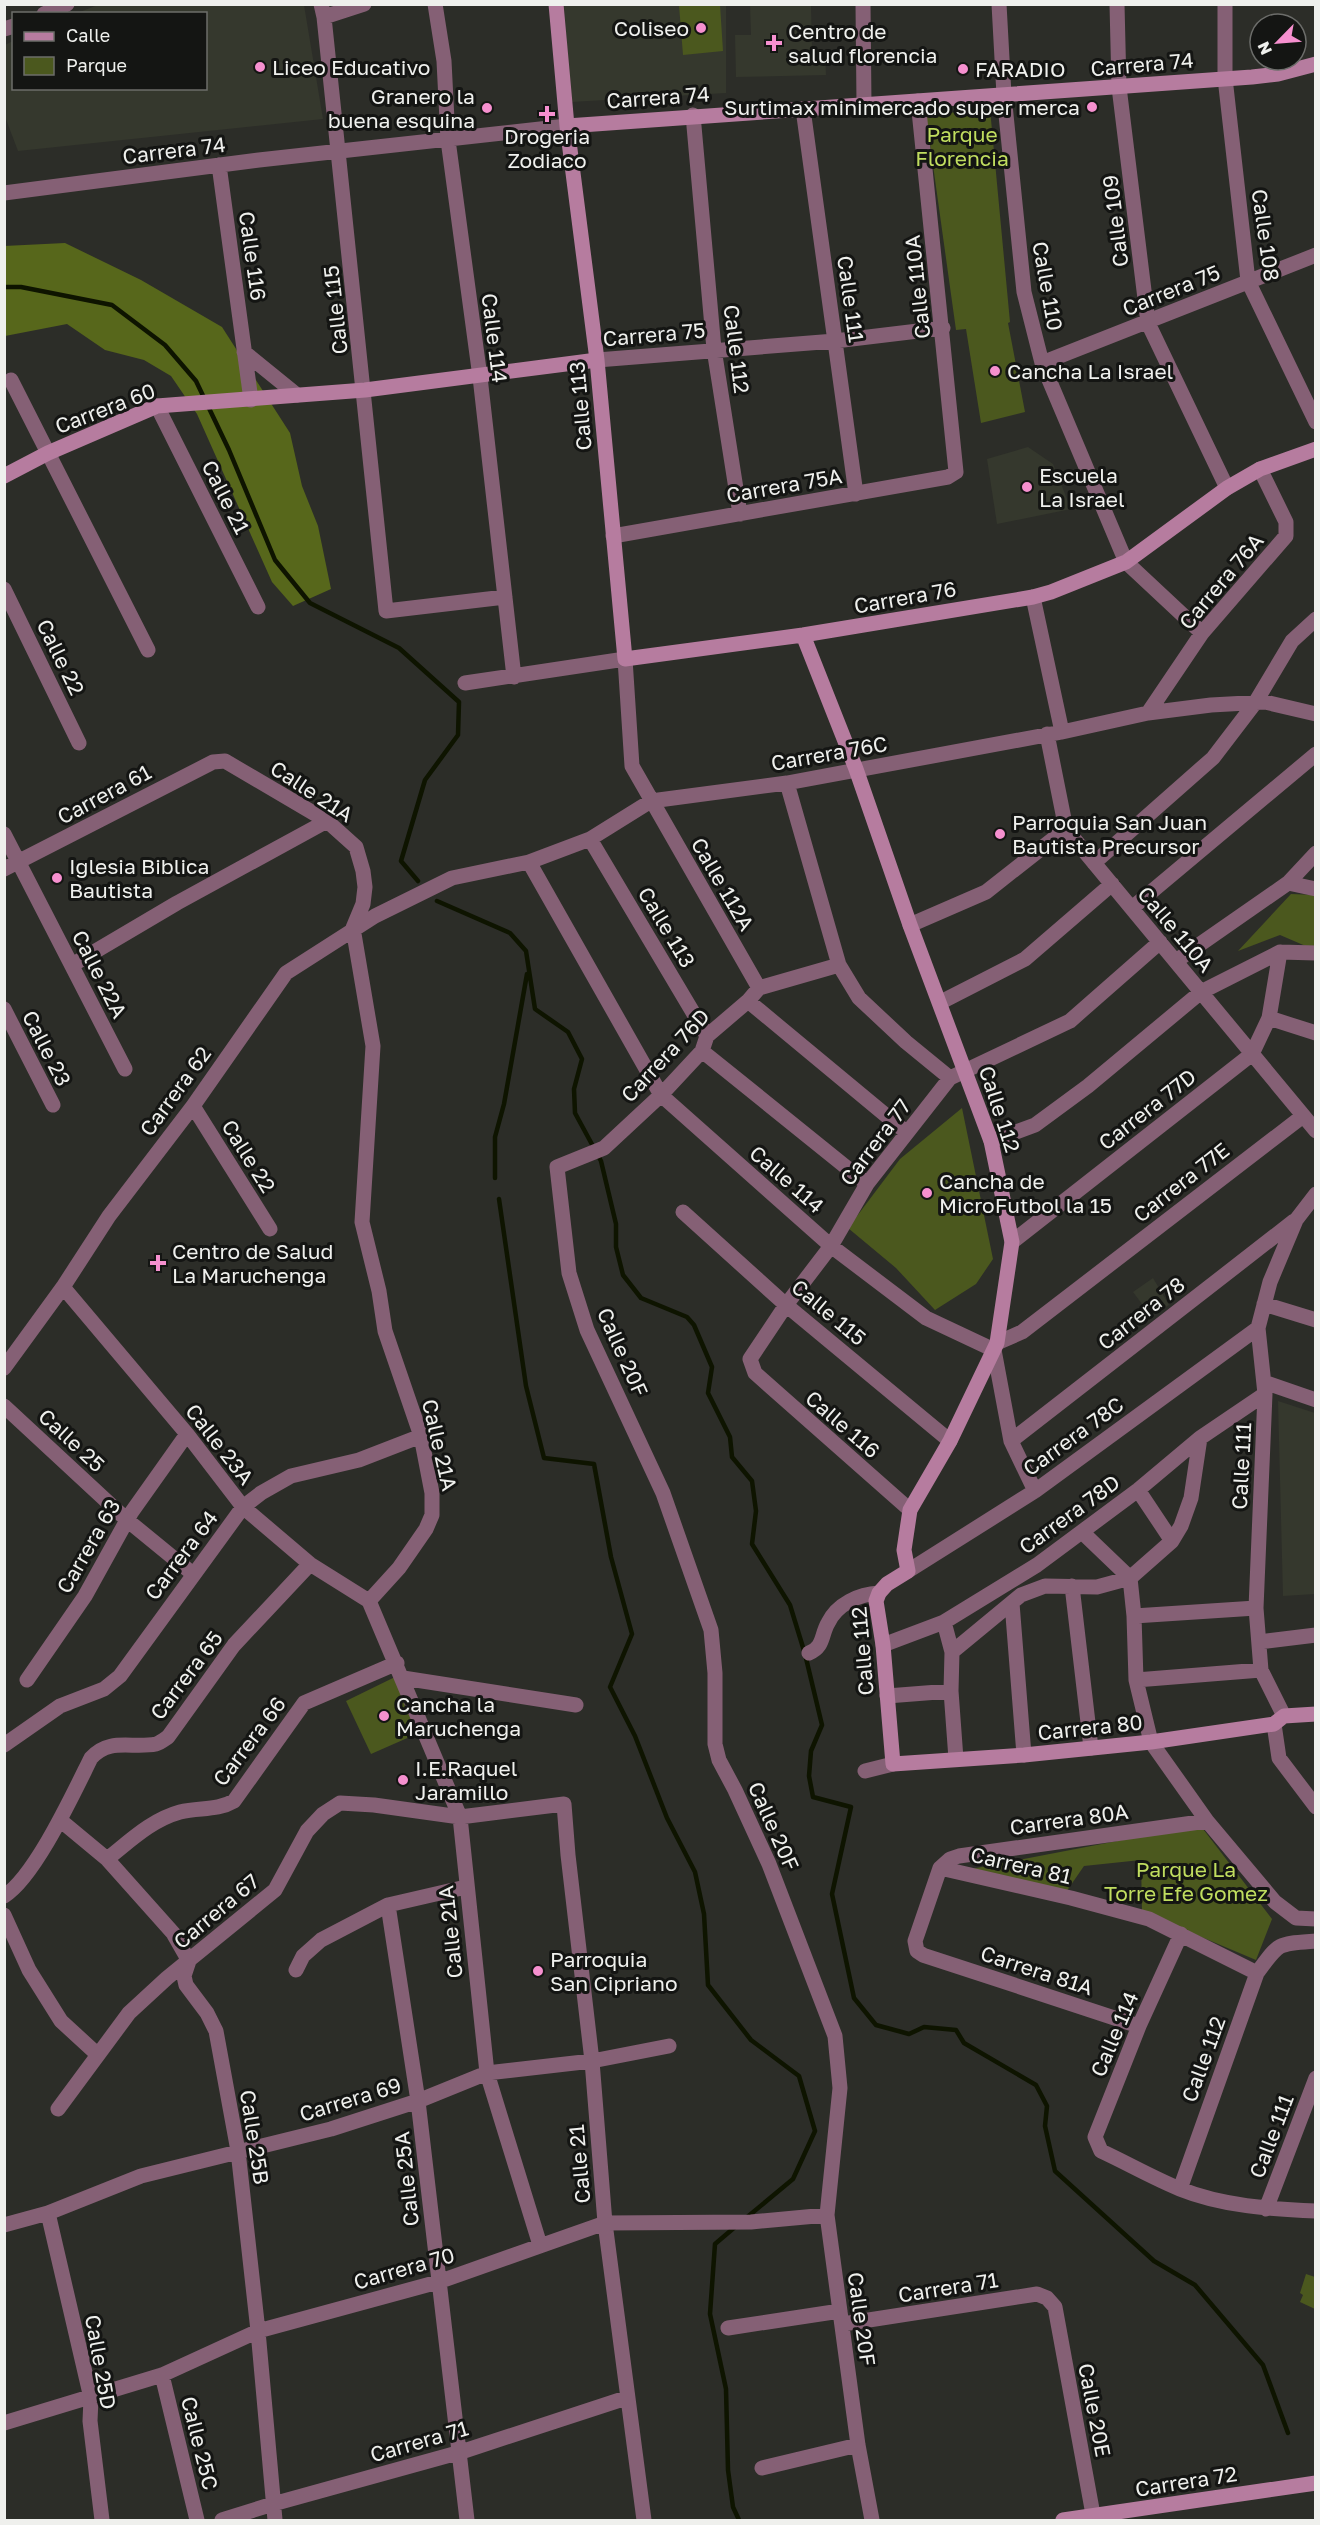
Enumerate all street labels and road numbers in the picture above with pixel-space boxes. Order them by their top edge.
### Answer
street label: Carrera 74 [1089,47,1195,81]
street label: Carrera 74 [605,80,711,114]
street label: Carrera 74 [121,131,227,169]
street label: Calle 109 [1096,173,1134,269]
street label: Calle 108 [1247,187,1285,283]
street label: Calle 116 [234,210,272,302]
street label: Calle 110A [899,234,935,340]
street label: Calle 110 [1027,239,1069,333]
street label: Calle 111 [832,254,870,344]
street label: Carrera 75 [1118,259,1224,321]
street label: Calle 115 [317,264,353,356]
street label: Calle 114 [477,292,513,384]
street label: Calle 112 [719,303,755,395]
street label: Carrera 75 [602,317,706,351]
street label: Calle 113 [563,360,597,452]
street label: Carrera 60 [51,377,159,439]
street label: Calle 21 [196,456,256,538]
street label: Carrera 75A [724,462,844,508]
street label: Carrera 76A [1173,528,1269,634]
street label: Carrera 76 [852,575,958,619]
street label: Calle 22 [32,615,90,699]
street label: Carrera 76C [769,730,889,776]
street label: Calle 21A [266,755,358,827]
street label: Carrera 61 [53,758,155,830]
street label: Calle 112A [686,833,760,935]
street label: Calle 110A [1133,881,1219,977]
street label: Calle 113 [633,882,701,972]
street label: Calle 22A [67,926,133,1022]
street label: Carrera 76D [615,1003,715,1107]
street label: Calle 23 [17,1006,77,1090]
street label: Carrera 62 [134,1041,216,1141]
street label: Calle 112 [974,1062,1026,1156]
street label: Carrera 77D [1093,1063,1201,1155]
street label: Carrera 77 [834,1094,916,1190]
street label: Calle 22 [216,1115,282,1197]
street label: Carrera 77E [1128,1136,1234,1228]
street label: Calle 114 [745,1140,829,1218]
street label: Carrera 78 [1092,1271,1190,1355]
street label: Calle 115 [786,1273,872,1351]
street label: Calle 20F [592,1304,654,1400]
street label: Calle 116 [801,1385,885,1463]
street label: Carrera 78C [1018,1391,1128,1481]
street label: Calle 21A [417,1397,463,1493]
street label: Calle 23A [180,1398,260,1490]
street label: Calle 25 [33,1403,111,1477]
street label: Calle 111 [1226,1422,1256,1510]
street label: Carrera 78D [1014,1469,1124,1559]
street label: Carrera 63 [51,1494,125,1598]
street label: Carrera 64 [139,1505,223,1605]
street label: Calle 112 [845,1605,879,1697]
street label: Carrera 65 [144,1625,228,1725]
street label: Carrera 66 [207,1691,291,1791]
street label: Carrera 80 [1036,1709,1144,1745]
street label: Calle 20F [743,1778,805,1874]
street label: Carrera 80A [1008,1798,1130,1840]
street label: Carrera 81 [968,1841,1074,1889]
street label: Carrera 67 [168,1868,264,1954]
street label: Calle 21A [432,1884,468,1980]
street label: Carrera 81A [978,1940,1096,2000]
street label: Calle 114 [1084,1987,1144,2081]
street label: Calle 112 [1176,2013,1230,2105]
street label: Carrera 69 [296,2071,404,2127]
street label: Calle 25B [235,2088,275,2186]
street label: Calle 111 [1243,2091,1299,2181]
street label: Calle 21 [563,2123,595,2205]
street label: Calle 25A [388,2130,424,2228]
street label: Carrera 70 [351,2241,457,2295]
street label: Carrera 71 [896,2266,1000,2308]
street label: Calle 20F [843,2270,881,2368]
street label: Calle 25D [80,2313,122,2411]
street label: Calle 20E [1073,2361,1117,2459]
street label: Calle 25C [176,2394,224,2492]
street label: Carrera 71 [367,2415,471,2467]
street label: Carrera 72 [1133,2460,1239,2502]

